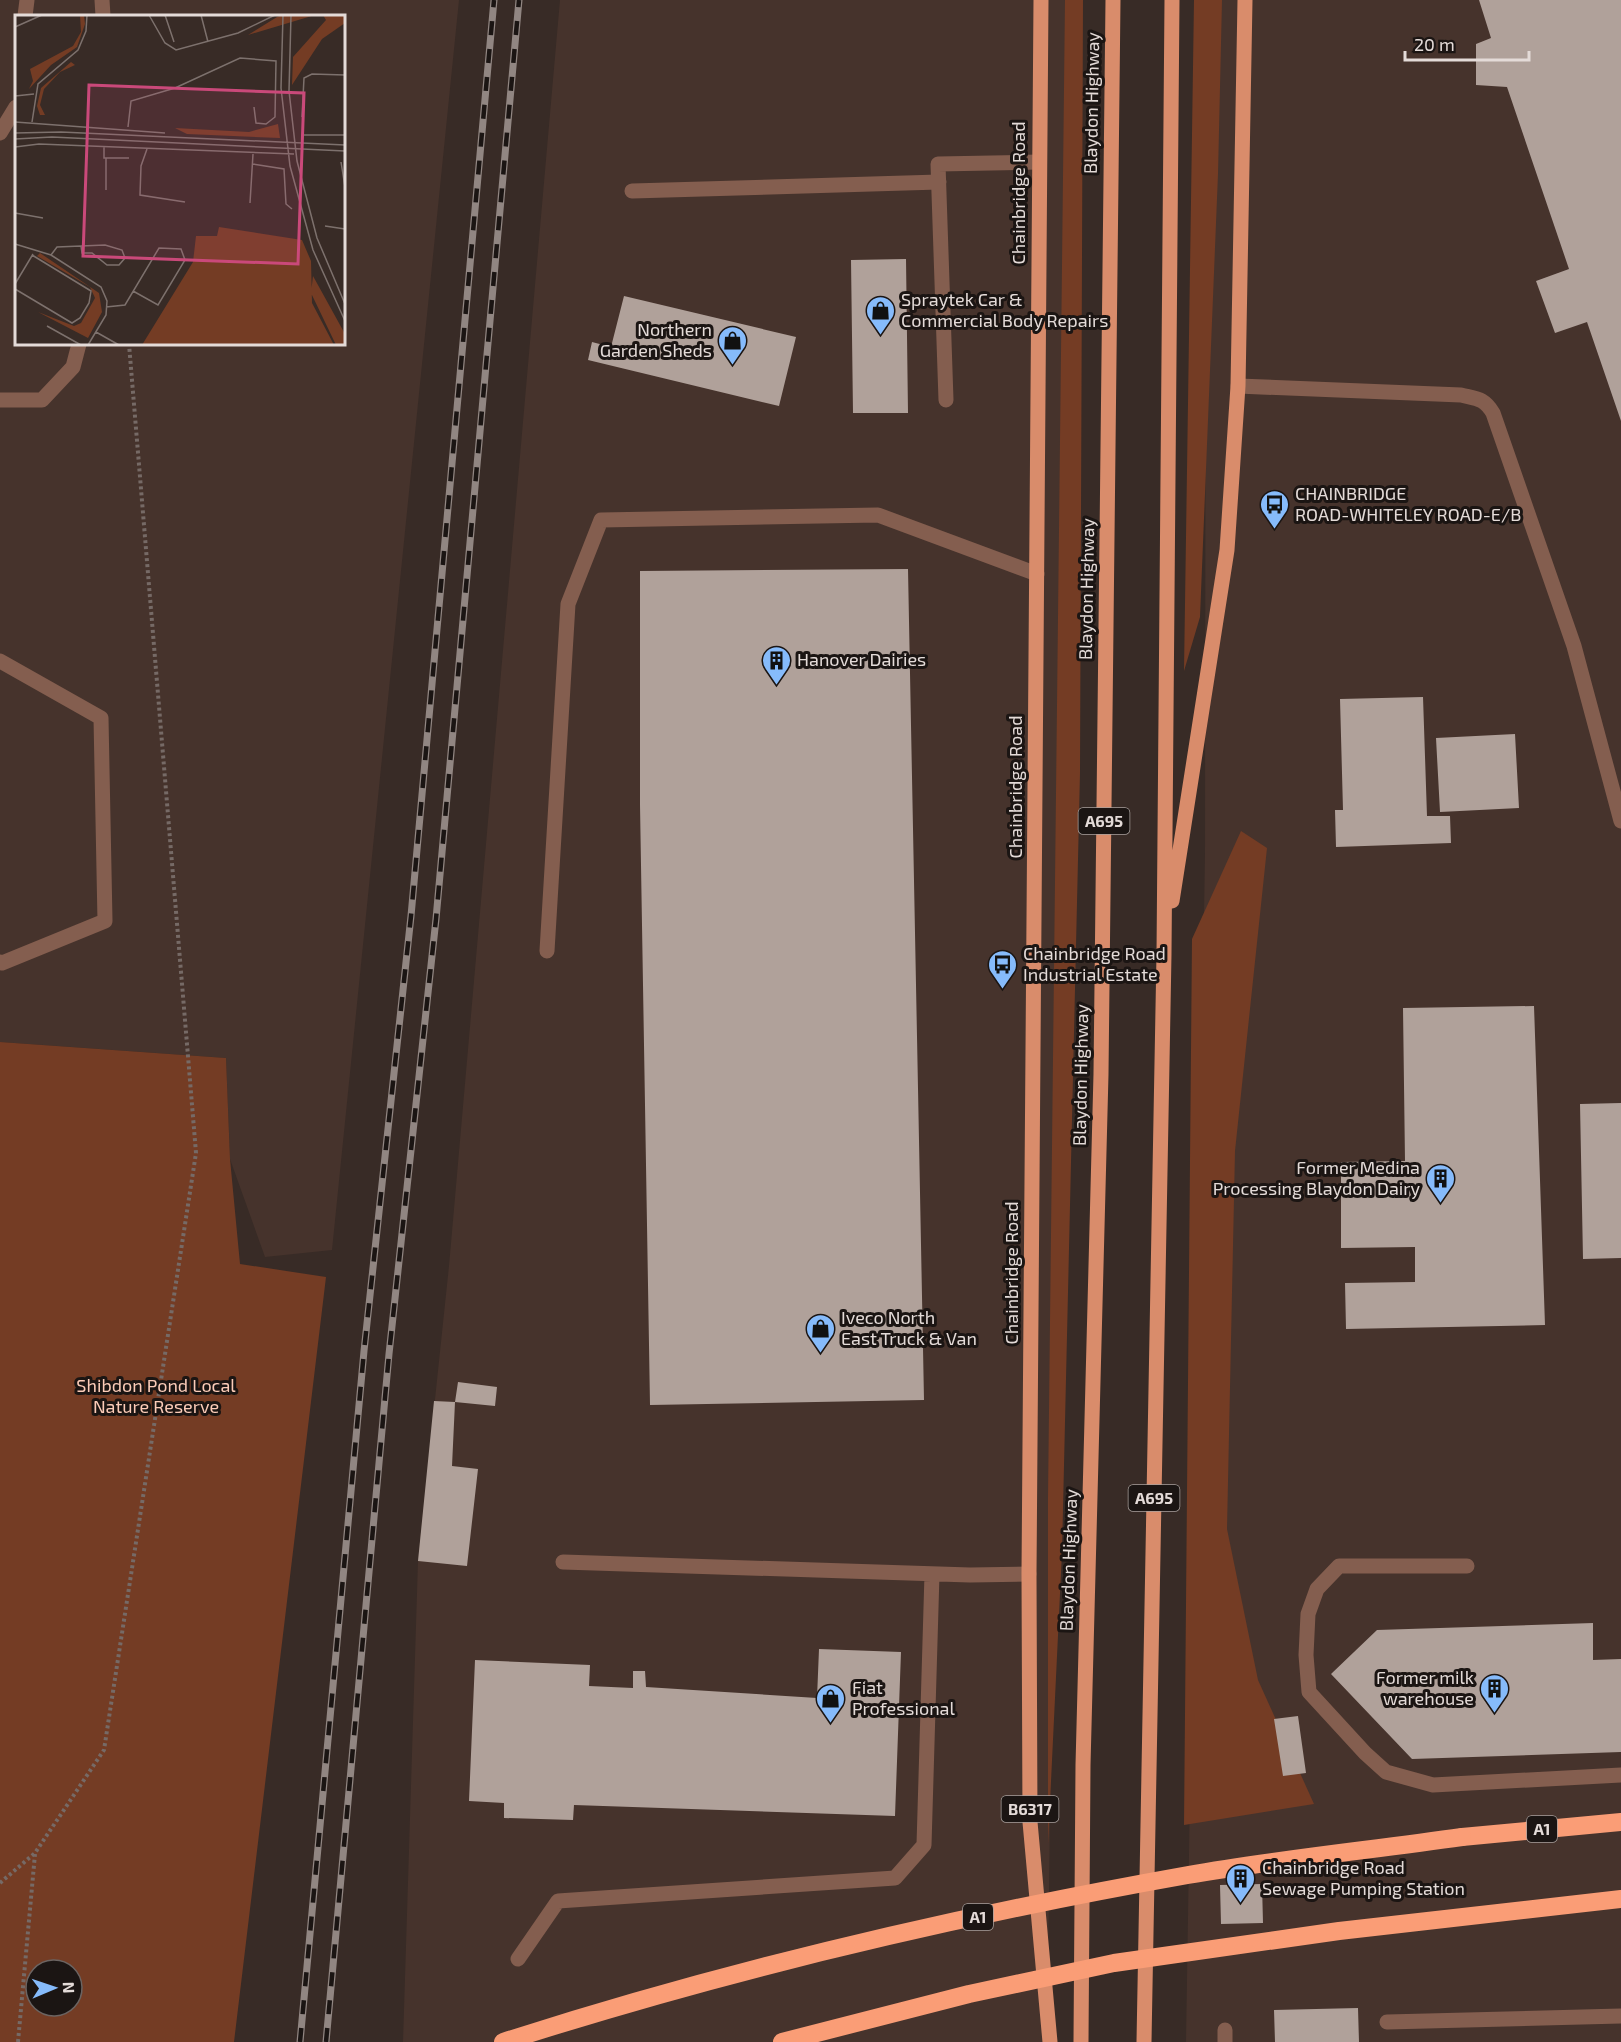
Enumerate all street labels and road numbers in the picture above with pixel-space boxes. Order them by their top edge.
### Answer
street label: Blaydon Highway [1079,31,1103,174]
street label: Chainbridge Road [1007,122,1029,264]
street label: Blaydon Highway [1074,517,1098,660]
street label: Chainbridge Road [1004,716,1026,858]
road number: A695 [1078,808,1130,834]
street label: Blaydon Highway [1068,1003,1092,1146]
street label: Chainbridge Road [1000,1202,1022,1344]
road number: A695 [1128,1485,1180,1511]
street label: Blaydon Highway [1055,1488,1081,1631]
road number: B6317 [1002,1796,1058,1822]
road number: A1 [1527,1816,1557,1842]
road number: A1 [963,1904,993,1930]

